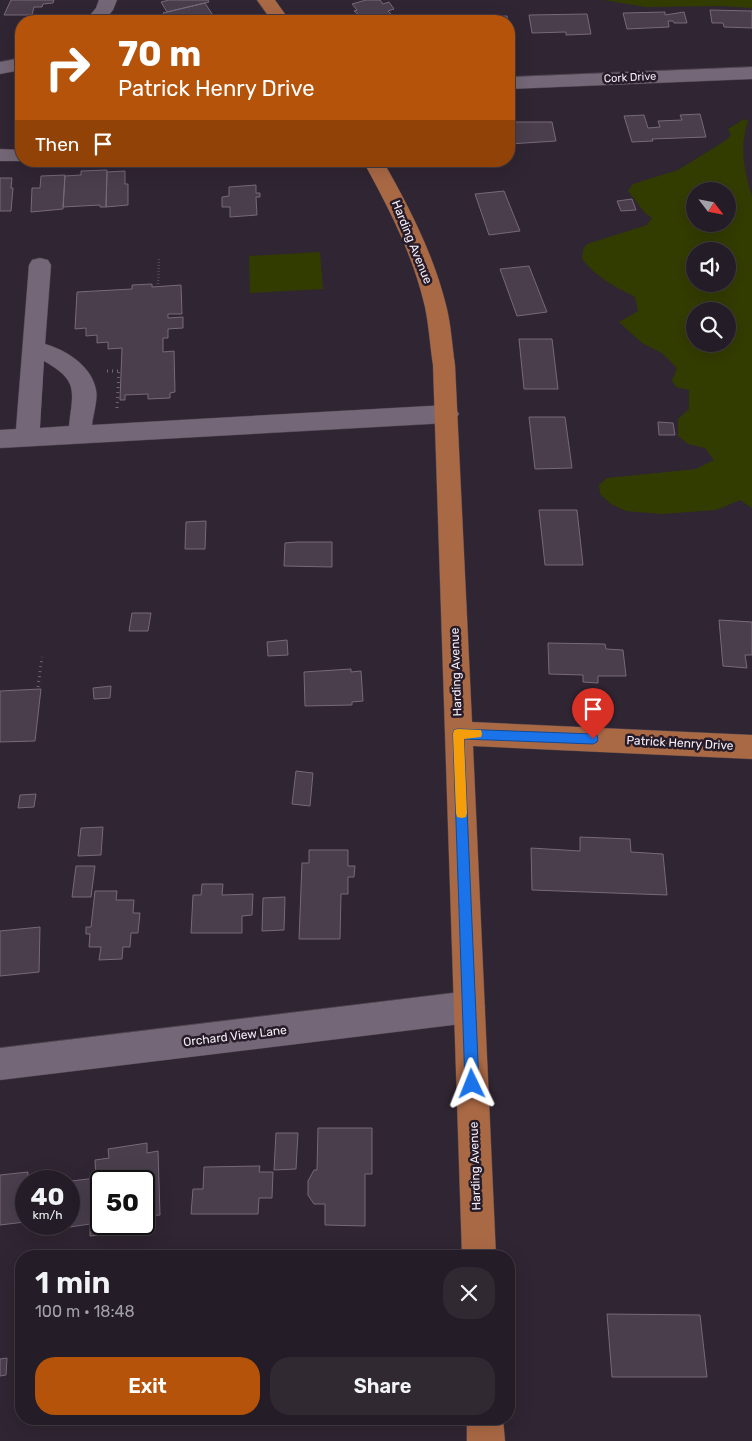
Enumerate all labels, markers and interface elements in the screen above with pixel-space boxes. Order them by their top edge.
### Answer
text: 70 m [118,33,201,75]
icon: right [35,35,100,100]
street label: Cork Drive [603,70,657,85]
text: Patrick Henry Drive [118,75,315,102]
icon: arrive [89,130,117,158]
text: Then [35,133,79,156]
north arrow [686,182,736,232]
map controls [686,182,736,352]
street label: Harding Avenue [389,198,435,286]
button: sound [686,242,736,292]
button: search [686,302,736,352]
street label: Harding Avenue [447,627,465,717]
pin [572,688,614,739]
icon: arrive [579,695,607,723]
street label: Patrick Henry Drive [626,733,734,753]
street label: Orchard View Lane [182,1023,288,1049]
position arrow [445,1057,497,1109]
street label: Harding Avenue [466,1121,484,1211]
speed limit sign: 50 [90,1170,155,1235]
text: 40 [30,1182,65,1211]
text: km/h [33,1208,62,1222]
text: 1 min [35,1265,110,1301]
button: close [443,1267,495,1319]
text: 100 m · 18:48 [35,1302,135,1321]
button: Exit [35,1357,260,1415]
button: Share [270,1357,495,1415]

